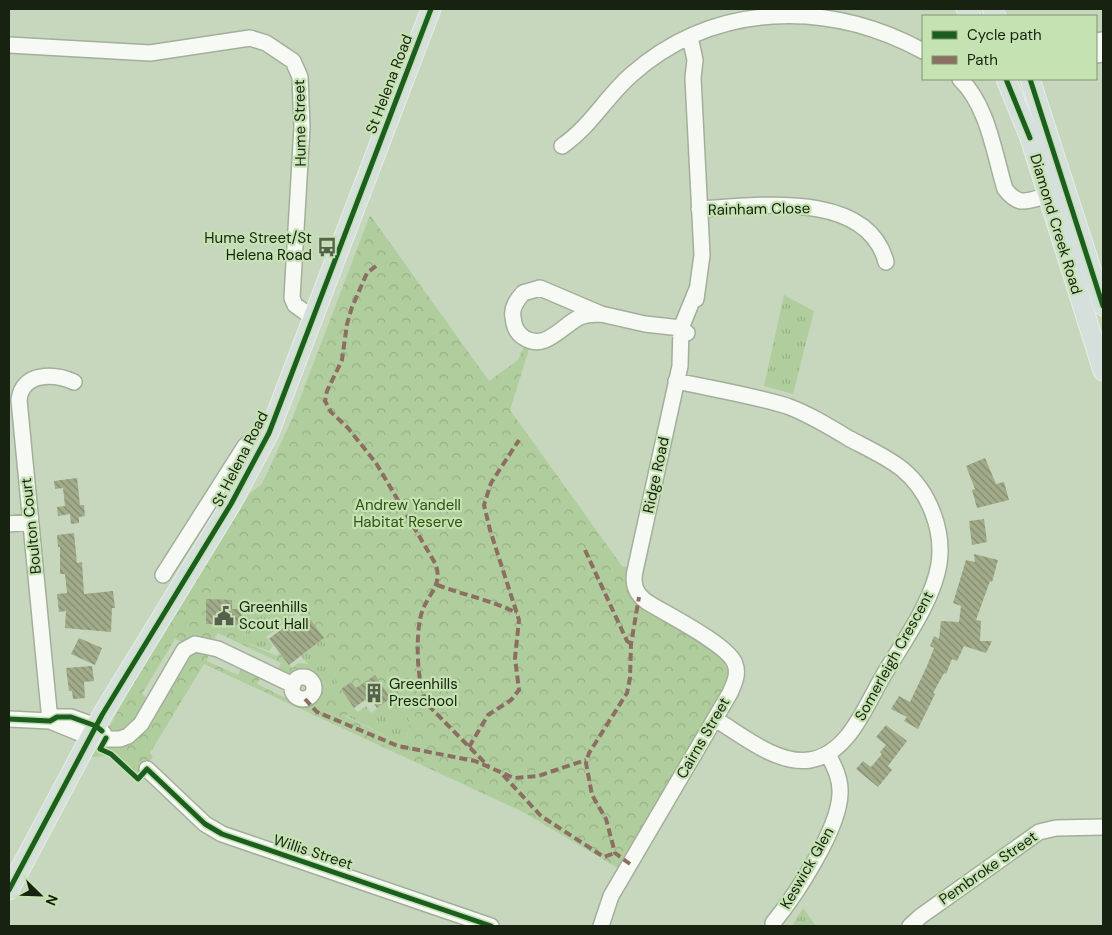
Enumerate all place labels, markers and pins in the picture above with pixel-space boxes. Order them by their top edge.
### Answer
place label: Hume Street/St Helena Road [204,228,312,265]
bus stop icon: Hume Street/St Helena Road [316,236,338,258]
place label: Greenhills Scout Hall [239,597,309,634]
public building icon: Greenhills Scout Hall [213,605,235,627]
place label: Greenhills Preschool [389,674,458,711]
building icon: Greenhills Preschool [363,682,385,704]

